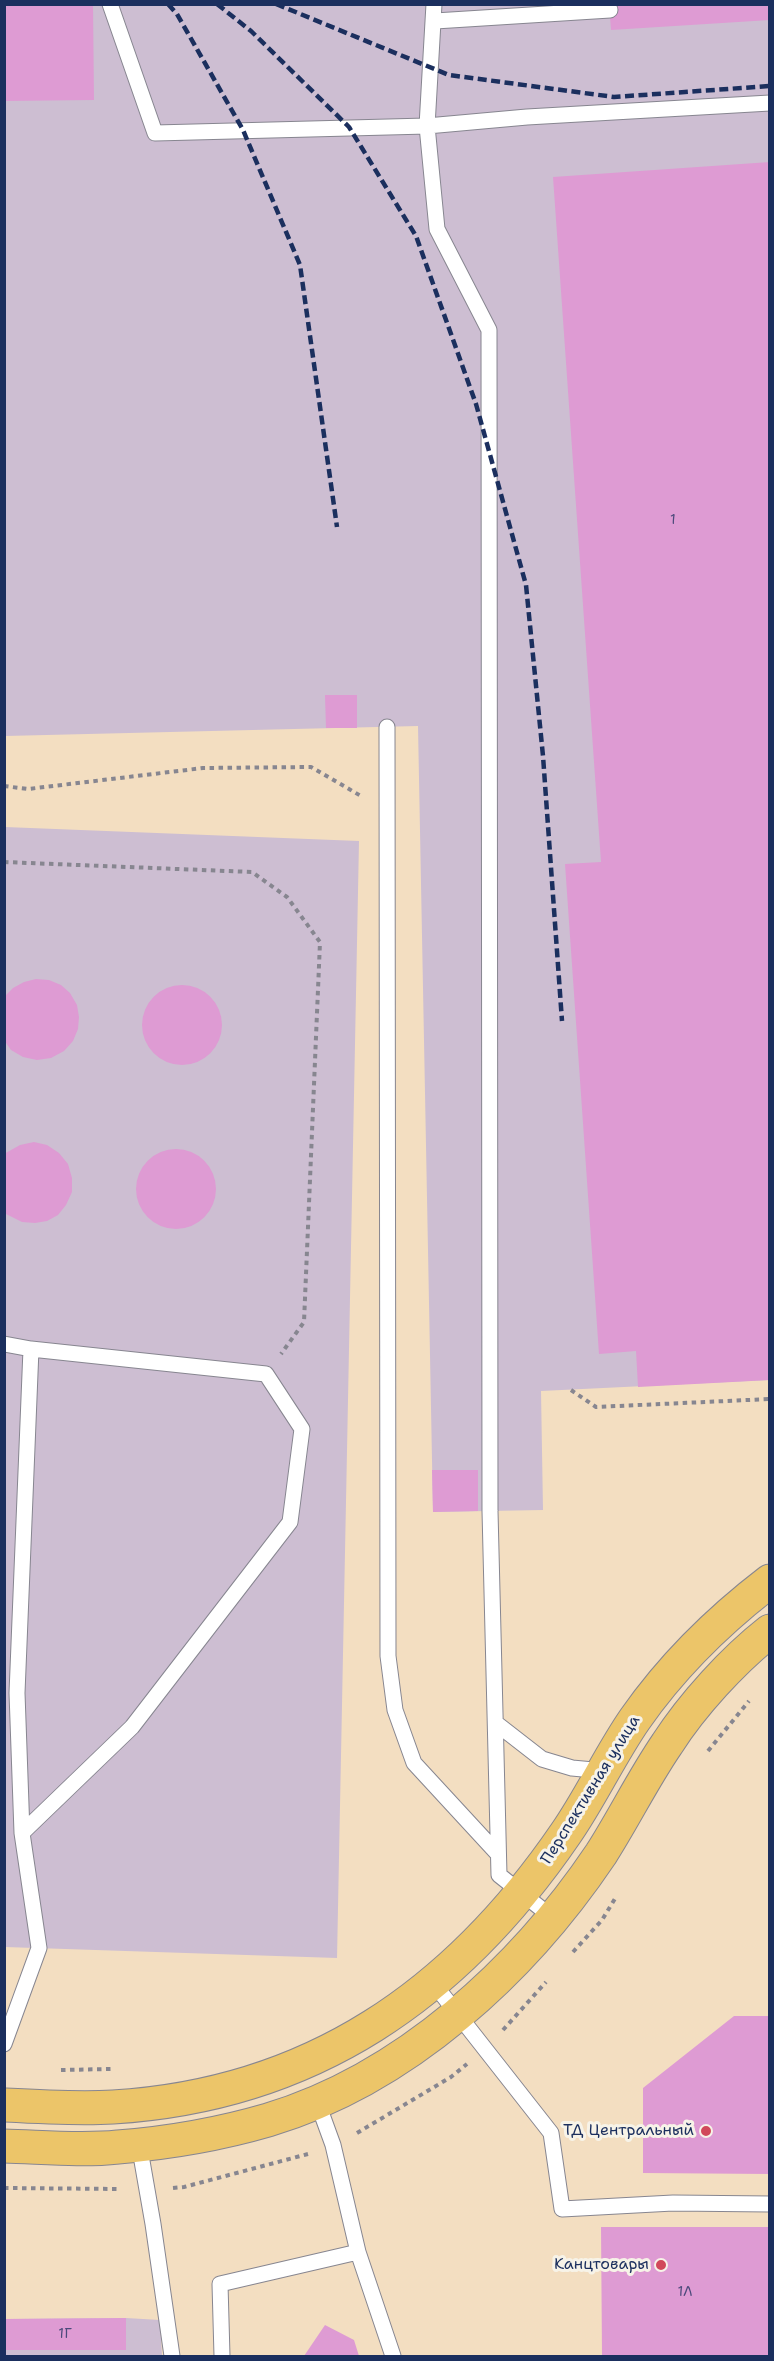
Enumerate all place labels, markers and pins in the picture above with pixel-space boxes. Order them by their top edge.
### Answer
place label: ТД Центральный [563,2121,694,2141]
marker: ТД Центральный [699,2124,713,2138]
place label: Канцтовары [554,2255,649,2275]
marker: Канцтовары [654,2258,668,2272]

